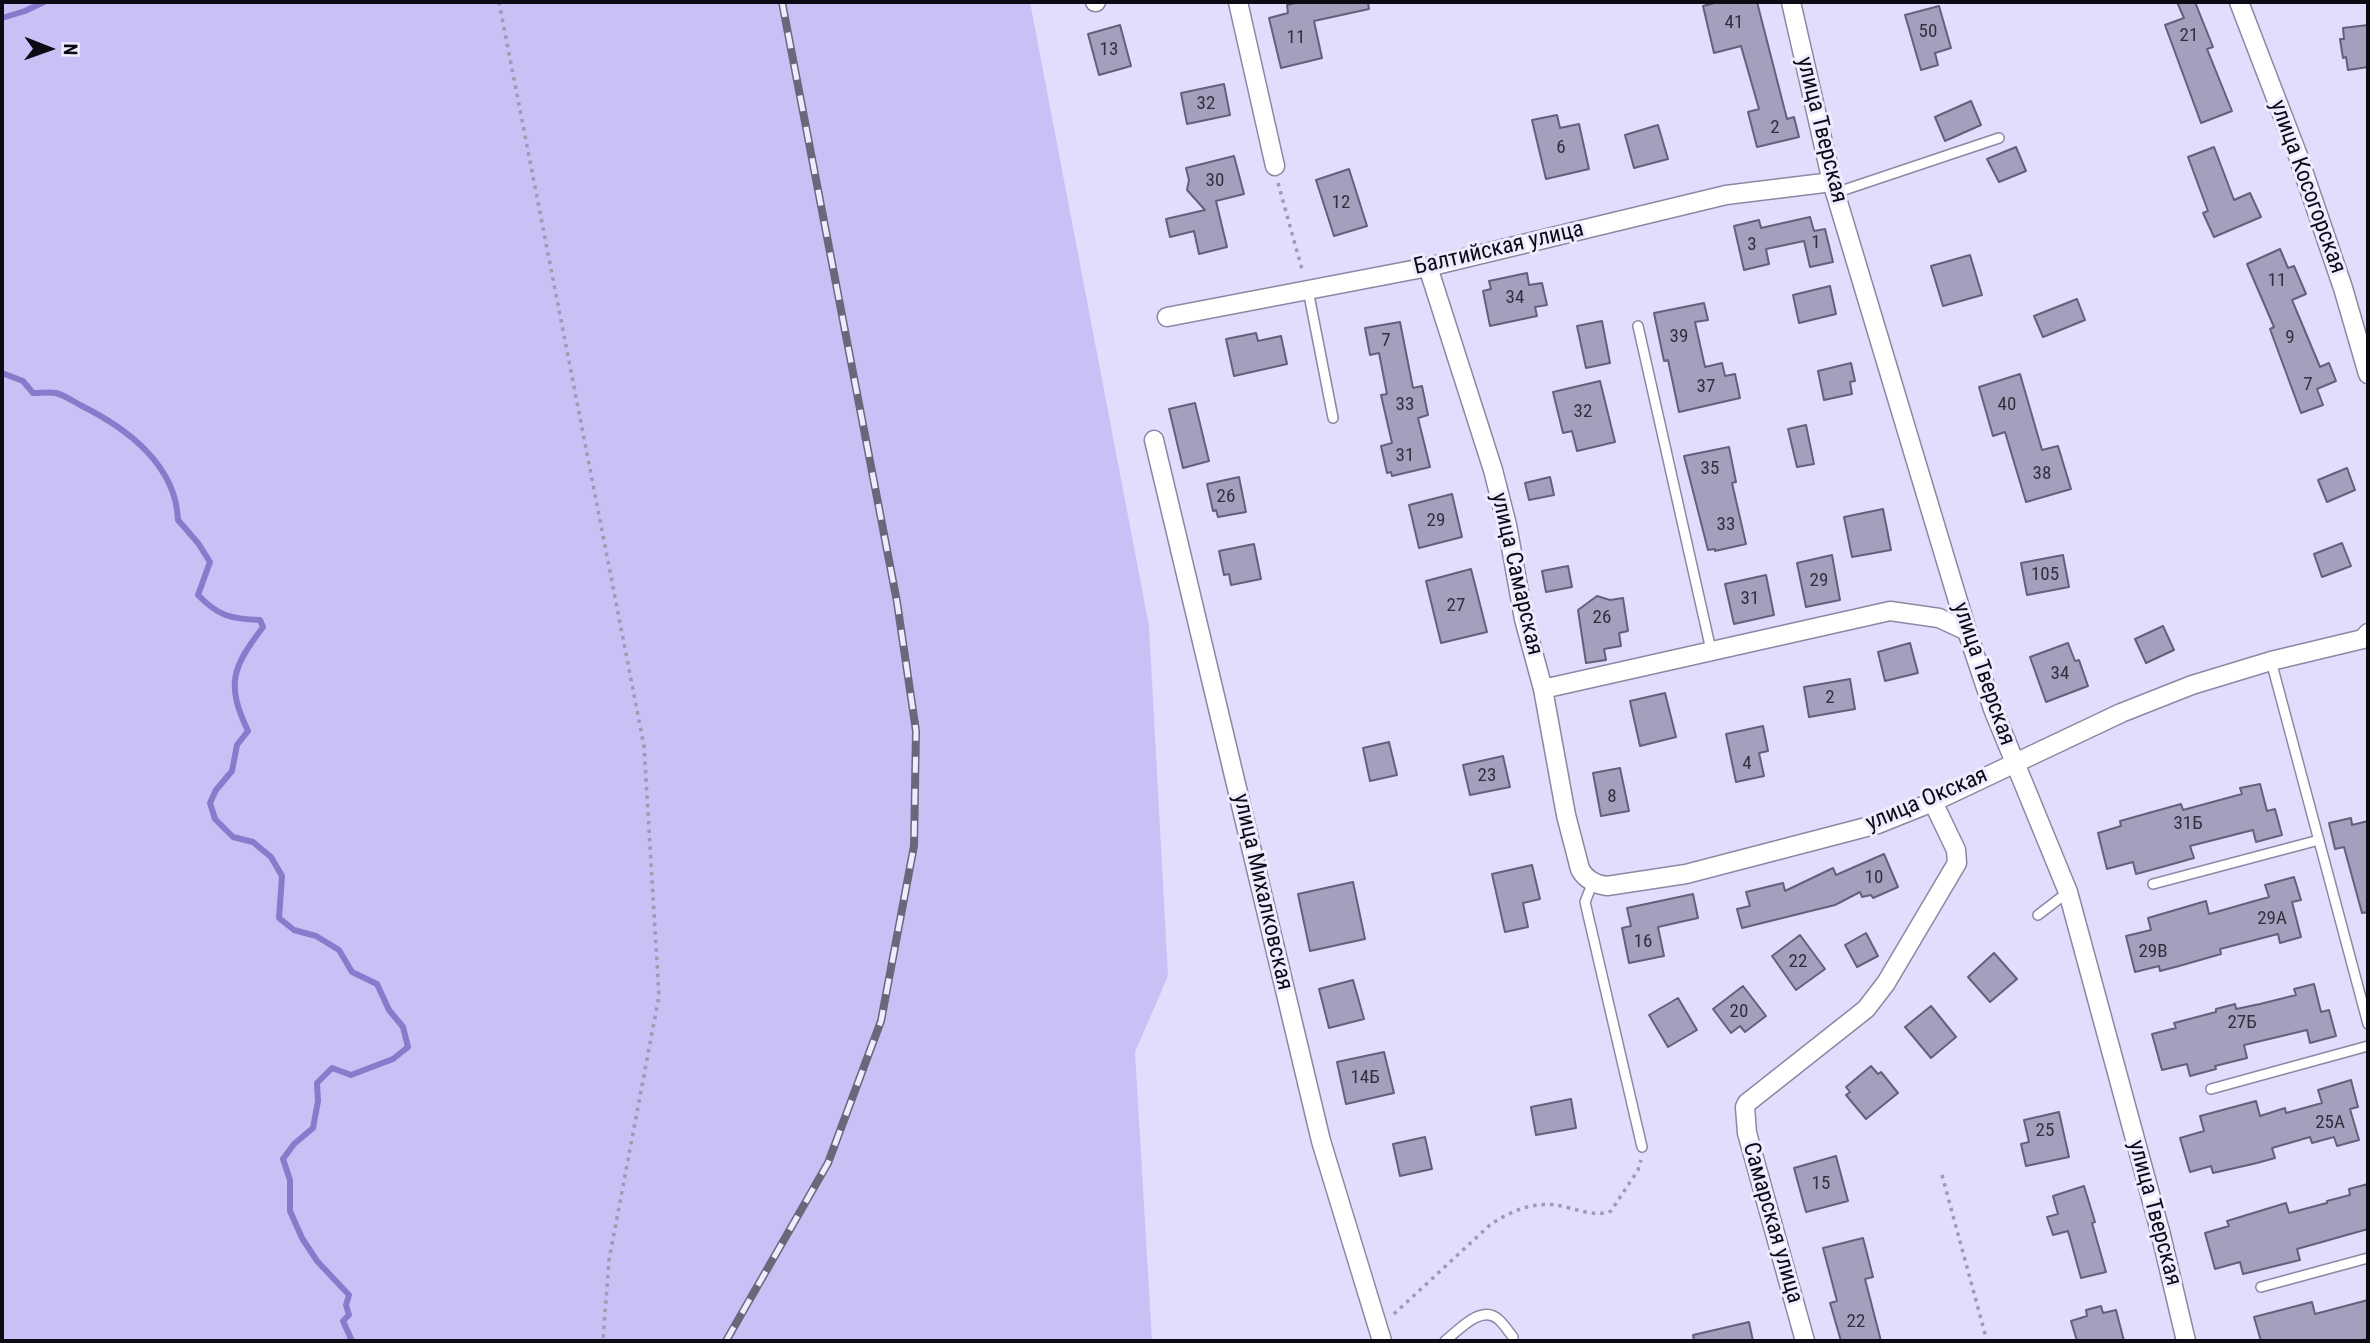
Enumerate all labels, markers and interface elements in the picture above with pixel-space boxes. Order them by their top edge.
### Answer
house number: 41 [1725,12,1743,34]
north arrow [14,14,84,84]
house number: 50 [1919,21,1937,43]
house number: 21 [2180,25,2198,47]
house number: 11 [1287,27,1305,49]
house number: 13 [1100,39,1118,61]
text: N [59,43,82,55]
street label: улица Тверская [1790,54,1852,206]
house number: 32 [1197,93,1215,115]
street label: улица Косогорская [2263,97,2351,277]
house number: 2 [1770,117,1780,139]
house number: 6 [1556,137,1566,159]
house number: 30 [1206,170,1224,192]
house number: 12 [1332,192,1350,214]
street label: Балтийская улица [1411,216,1587,282]
house number: 1 [1811,232,1821,254]
house number: 3 [1747,234,1757,256]
house number: 11 [2268,270,2286,292]
house number: 34 [1506,287,1524,309]
house number: 39 [1670,326,1688,348]
house number: 9 [2285,327,2295,349]
house number: 7 [1381,330,1391,352]
house number: 7 [2303,374,2313,396]
house number: 37 [1697,376,1715,398]
house number: 33 [1396,394,1414,416]
house number: 40 [1998,394,2016,416]
house number: 32 [1574,401,1592,423]
house number: 31 [1396,445,1414,467]
house number: 35 [1701,458,1719,480]
house number: 38 [2033,463,2051,485]
house number: 26 [1217,486,1235,508]
street label: улица Самарская [1484,490,1548,658]
house number: 29 [1427,510,1445,532]
house number: 33 [1717,514,1735,536]
house number: 105 [2031,564,2059,586]
house number: 29 [1810,570,1828,592]
house number: 31 [1741,588,1759,610]
house number: 27 [1447,595,1465,617]
street label: улица Тверская [1946,599,2020,749]
house number: 26 [1593,607,1611,629]
house number: 34 [2051,663,2069,685]
house number: 2 [1825,687,1835,709]
house number: 4 [1742,753,1752,775]
street label: улица Окская [1862,762,1992,838]
house number: 23 [1478,765,1496,787]
house number: 8 [1607,786,1617,808]
street label: улица Михалковская [1226,791,1298,993]
house number: 31Б [2173,813,2203,835]
house number: 10 [1865,867,1883,889]
house number: 29А [2257,908,2287,930]
house number: 16 [1634,931,1652,953]
house number: 29В [2138,941,2168,963]
house number: 22 [1789,951,1807,973]
house number: 20 [1730,1001,1748,1023]
house number: 27Б [2227,1012,2257,1034]
house number: 14Б [1350,1067,1380,1089]
house number: 25А [2315,1112,2345,1134]
house number: 25 [2036,1120,2054,1142]
street label: улица Тверская [2121,1137,2187,1289]
street label: Самарская улица [1736,1139,1808,1307]
house number: 15 [1812,1173,1830,1195]
house number: 22 [1847,1311,1865,1333]

